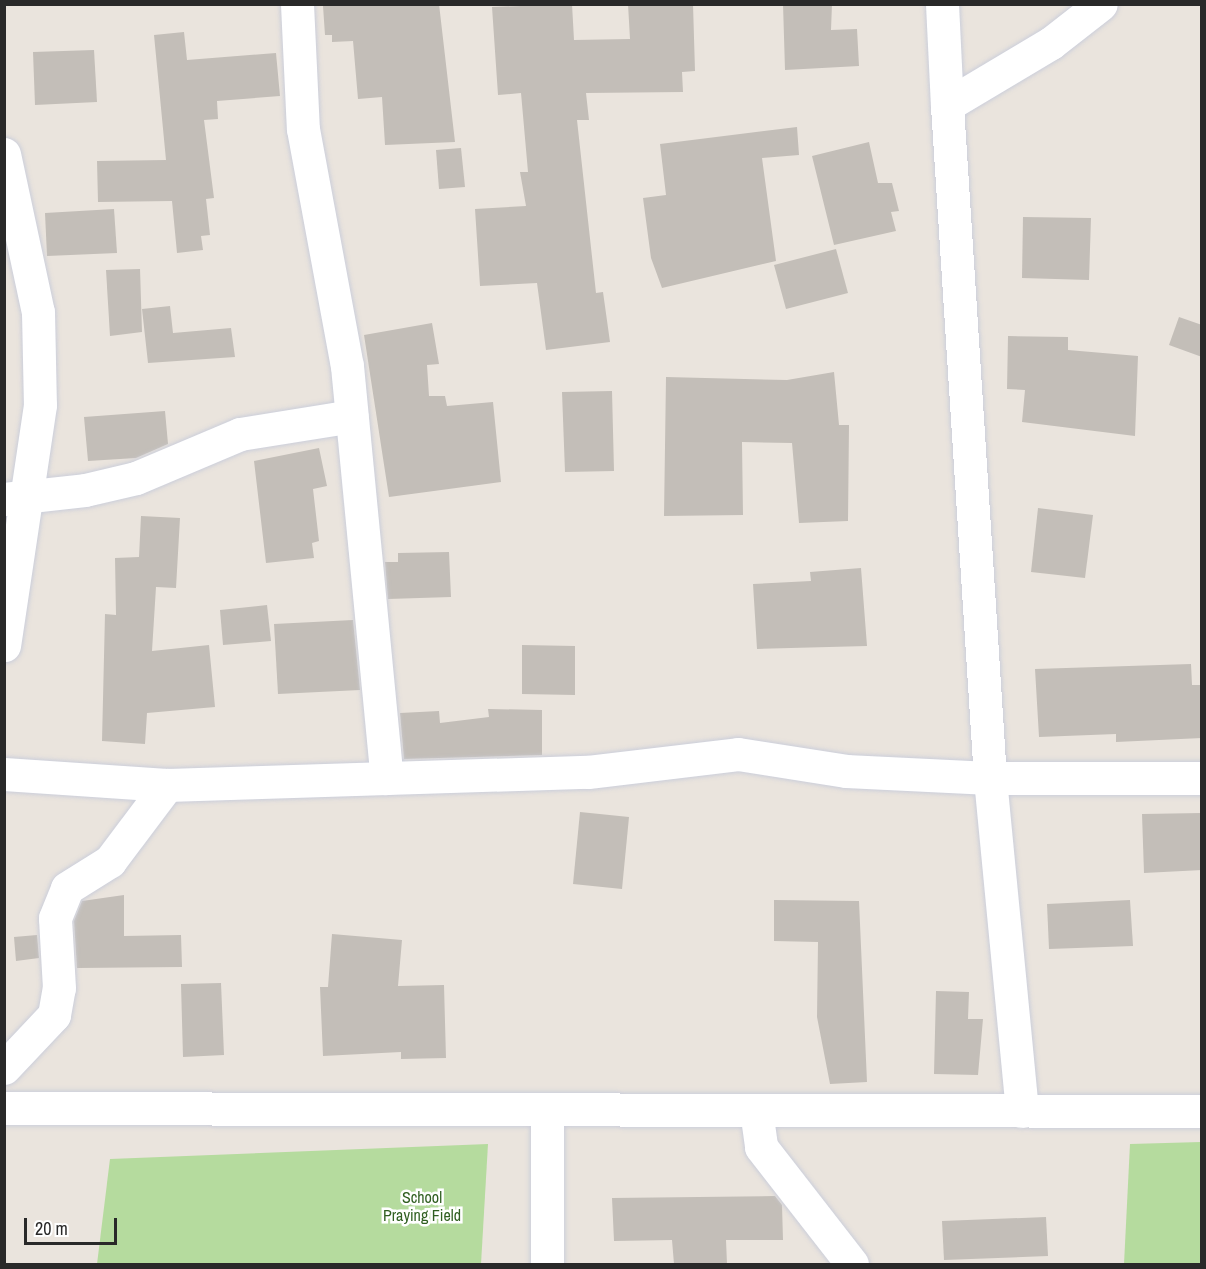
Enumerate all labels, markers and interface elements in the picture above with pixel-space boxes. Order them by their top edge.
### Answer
park label: School Praying Field [383,1187,461,1225]
scale bar [27,1206,120,1244]
text: 20 m [35,1216,68,1241]

